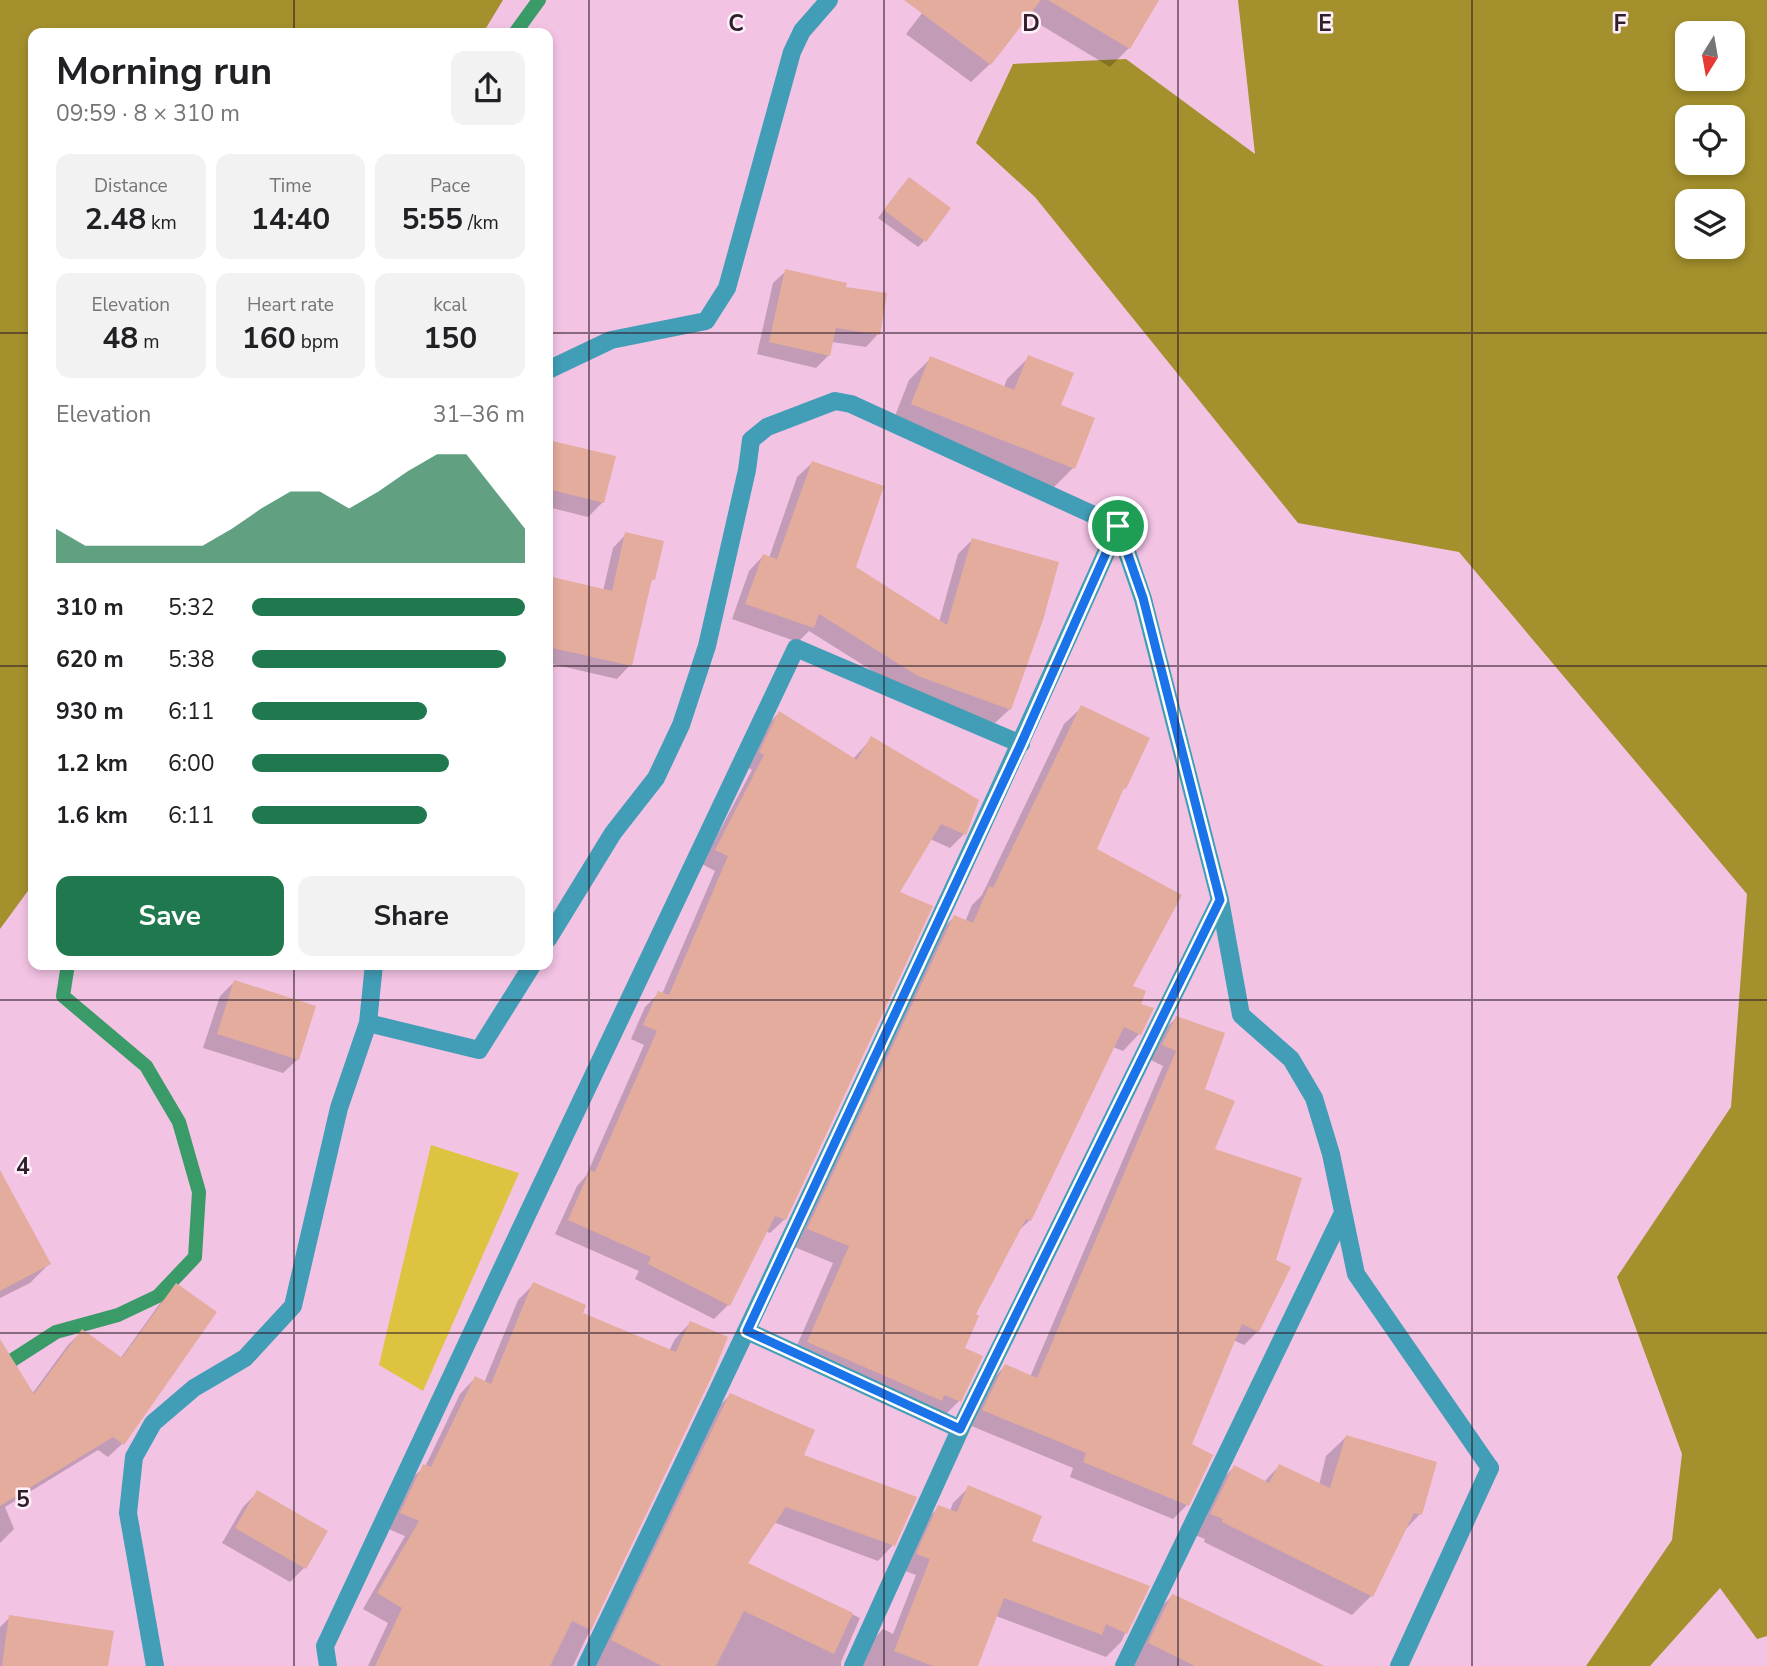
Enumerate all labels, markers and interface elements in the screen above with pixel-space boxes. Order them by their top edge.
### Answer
text: C [728,8,744,39]
text: D [1022,8,1040,39]
text: E [1318,8,1332,39]
text: F [1614,8,1627,39]
north arrow [1675,21,1745,91]
map controls [1675,21,1745,259]
text: Morning run [56,46,272,97]
button: share [451,51,525,125]
text: 09:59 · 8 × 310 m [56,98,240,129]
button: locate [1675,105,1745,175]
text: Distance [94,173,168,199]
text: Time [269,173,312,199]
text: Pace [430,173,470,199]
button: layers [1675,189,1745,259]
text: 2.48 [85,199,146,240]
text: 14:40 [251,199,330,240]
text: 5:55 [401,199,463,240]
text: km [146,210,177,236]
text: /km [463,210,499,236]
text: Elevation [91,292,170,318]
text: Heart rate [247,292,334,318]
text: kcal [433,292,467,318]
text: 48 [102,318,138,359]
text: 160 [242,318,296,359]
text: 150 [423,318,477,359]
text: m [138,329,159,355]
text: bpm [296,329,339,355]
text: Elevation [56,399,151,430]
text: 31–36 m [433,399,525,430]
pin [1088,496,1148,556]
icon: arrive [1099,507,1137,545]
text: 310 m [56,592,124,623]
text: 5:32 [168,592,215,623]
text: 620 m [56,644,124,675]
text: 5:38 [168,644,215,675]
text: 930 m [56,696,124,727]
text: 6:11 [168,696,215,727]
text: 1.2 km [56,748,128,779]
text: 6:00 [168,748,215,779]
text: 1.6 km [56,800,128,831]
text: 6:11 [168,800,215,831]
button: Save [56,876,284,956]
button: Share [298,876,525,956]
text: 4 [16,1151,30,1182]
text: 5 [16,1484,30,1515]

